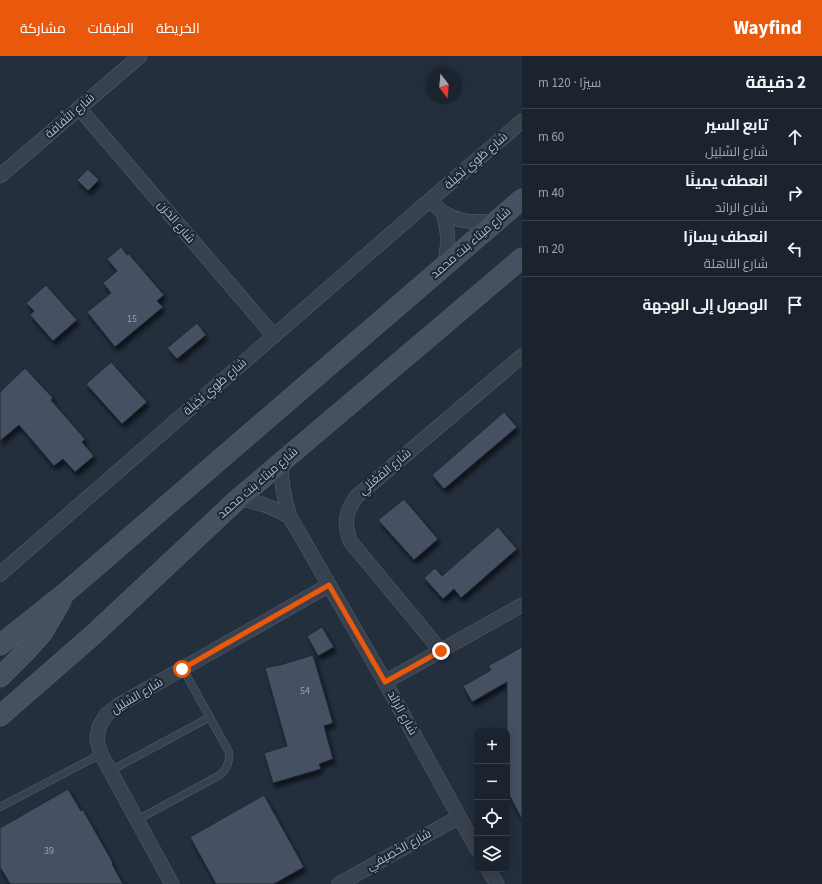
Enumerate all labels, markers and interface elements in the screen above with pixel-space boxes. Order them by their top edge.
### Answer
text: Wayfind [733,15,802,42]
text: مشاركة [20,19,66,39]
text: الطبقات [88,19,134,39]
text: الخريطة [156,19,200,39]
north arrow [426,68,462,104]
text: 2 دقيقة [746,71,806,95]
text: سيرًا · 120 m [538,74,601,92]
street label: شارع الثَّقافة [40,88,99,142]
text: تابع السير [705,115,768,136]
icon: ahead [784,126,806,148]
text: 60 m [538,128,564,146]
street label: شارع طَوِي نَخِيلَة [441,129,512,194]
text: شارع السِّلِيل [705,143,768,161]
text: انعطف يمينًا [685,171,768,192]
icon: right [784,182,806,204]
text: 40 m [538,184,564,202]
street label: شارع الخزن [153,197,199,247]
text: شارع الرائد [715,199,768,217]
street label: شارع ميثاء بنت محمد [427,203,515,283]
text: انعطف يسارًا [683,227,768,248]
icon: left [784,238,806,260]
text: 20 m [538,240,564,258]
text: شارع الناهلة [704,255,768,273]
icon: arrive [784,294,806,316]
text: الوصول إلى الوجهة [642,295,768,316]
house number: 15 [127,312,137,326]
street label: شارع طَوِي نَخِيلَة [180,355,251,420]
street label: شارع ميثاء بنت محمد [214,443,302,523]
street label: شارع المُعْتَلي [355,445,416,500]
route end [432,642,450,660]
route start [173,660,191,678]
street label: شارع السِّلِيل [108,674,166,718]
house number: 54 [300,684,310,698]
street label: شارع الرائد [383,688,421,738]
map controls [474,728,510,872]
button: + [474,728,510,764]
button: − [474,764,510,800]
button: locate [474,800,510,836]
street label: شارع الخْصِيفي [364,825,435,876]
button: layers [474,836,510,872]
house number: 39 [44,844,54,858]

